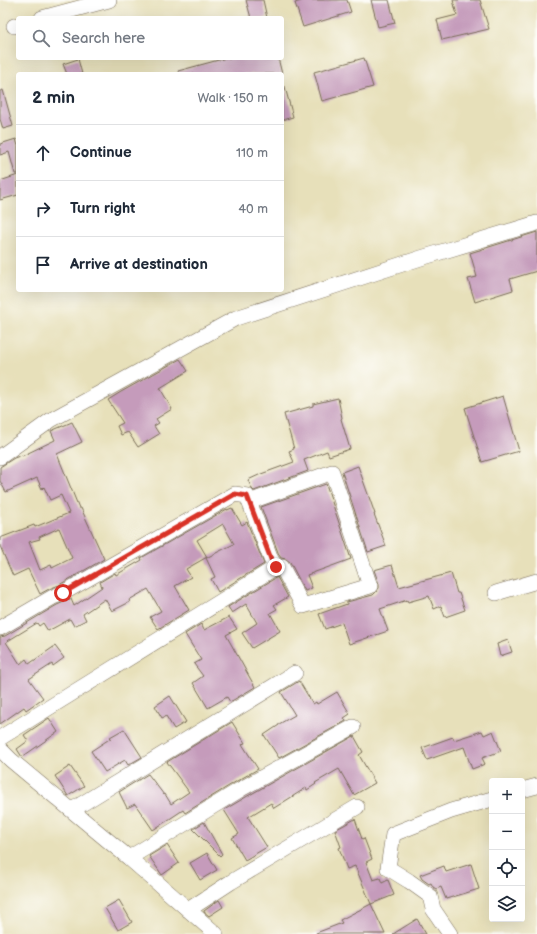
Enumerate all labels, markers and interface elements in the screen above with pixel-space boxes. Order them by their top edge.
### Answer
search box [16,16,284,60]
icon: search [30,27,52,49]
text: Search here [62,29,145,48]
text: 2 min [32,88,75,108]
text: Walk · 150 m [197,90,268,106]
icon: ahead [32,142,54,164]
text: Continue [70,143,132,162]
text: 110 m [236,145,268,161]
icon: right [32,198,54,220]
text: Turn right [70,199,135,218]
text: 40 m [238,201,268,217]
icon: arrive [32,254,54,276]
text: Arrive at destination [70,255,208,274]
route end [267,558,285,576]
route start [54,584,72,602]
map controls [489,778,525,922]
button: + [489,778,525,814]
button: − [489,814,525,850]
button: locate [489,850,525,886]
button: layers [489,886,525,922]

